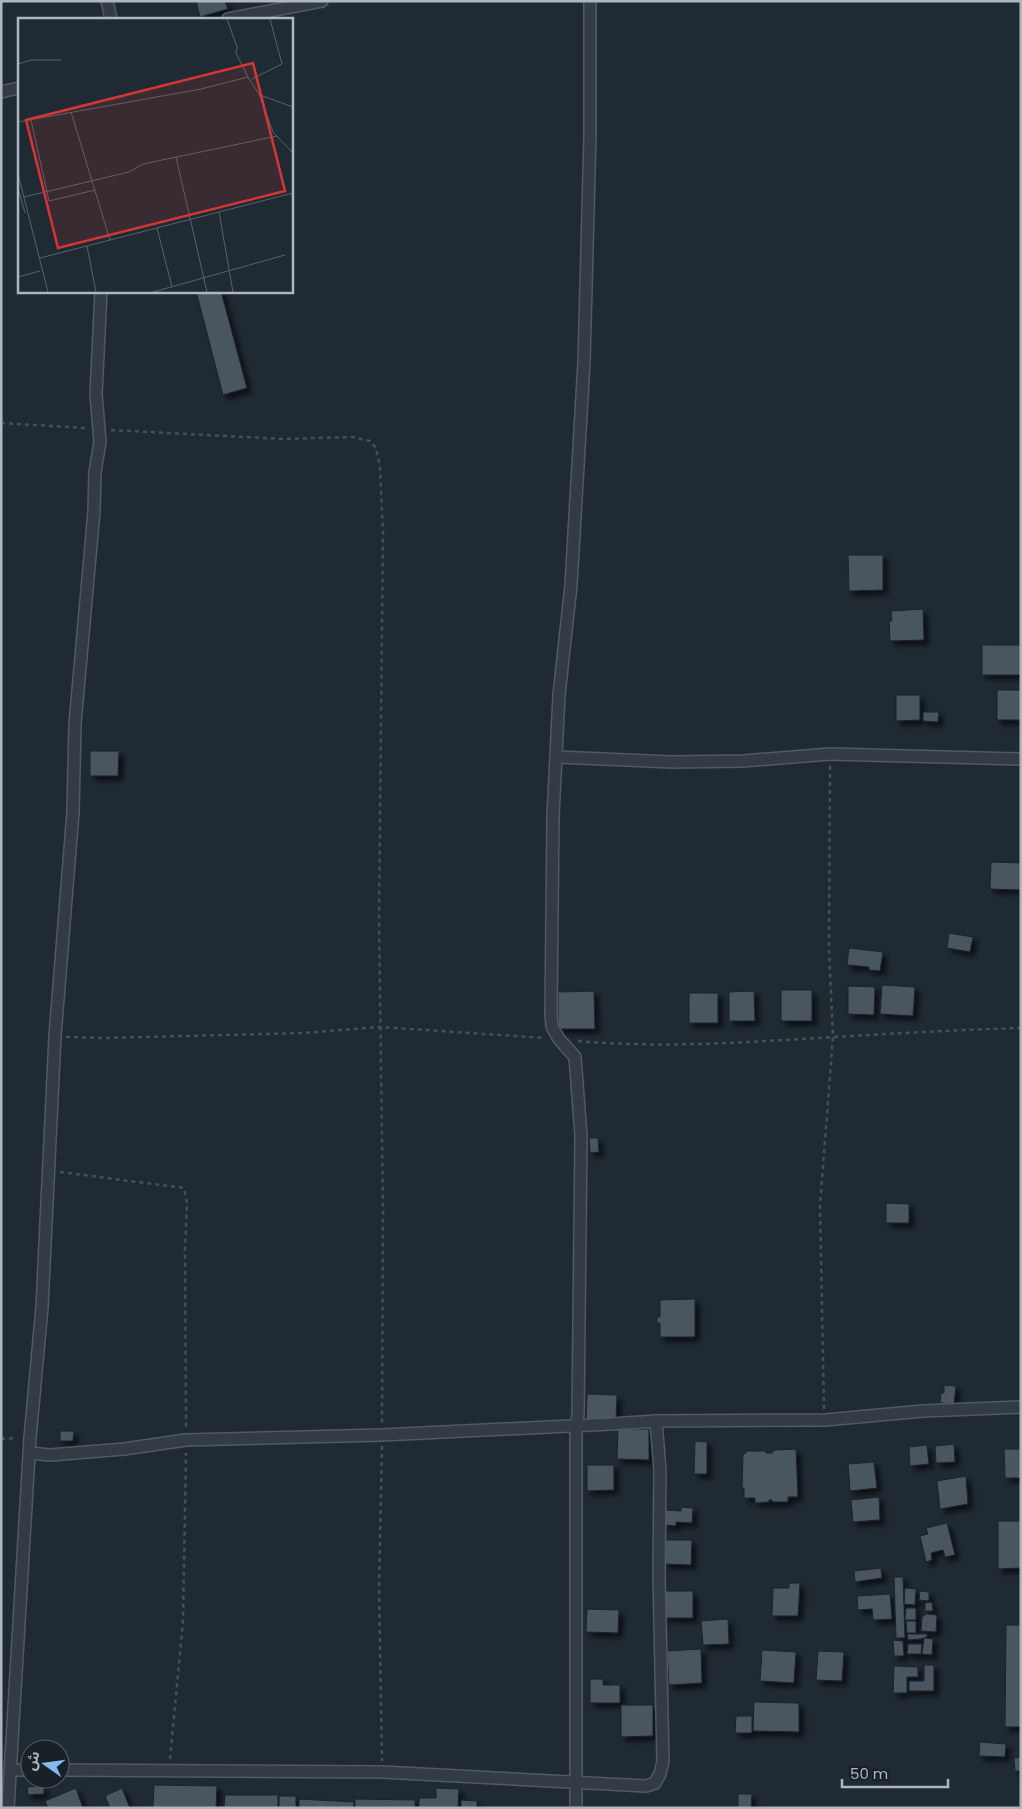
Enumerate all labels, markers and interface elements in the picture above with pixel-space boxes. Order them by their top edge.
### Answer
inset map [18,18,292,292]
north arrow [20,1739,70,1789]
text: ش [20,1749,44,1773]
scale bar [842,1756,948,1788]
text: 50 m [850,1763,888,1784]

